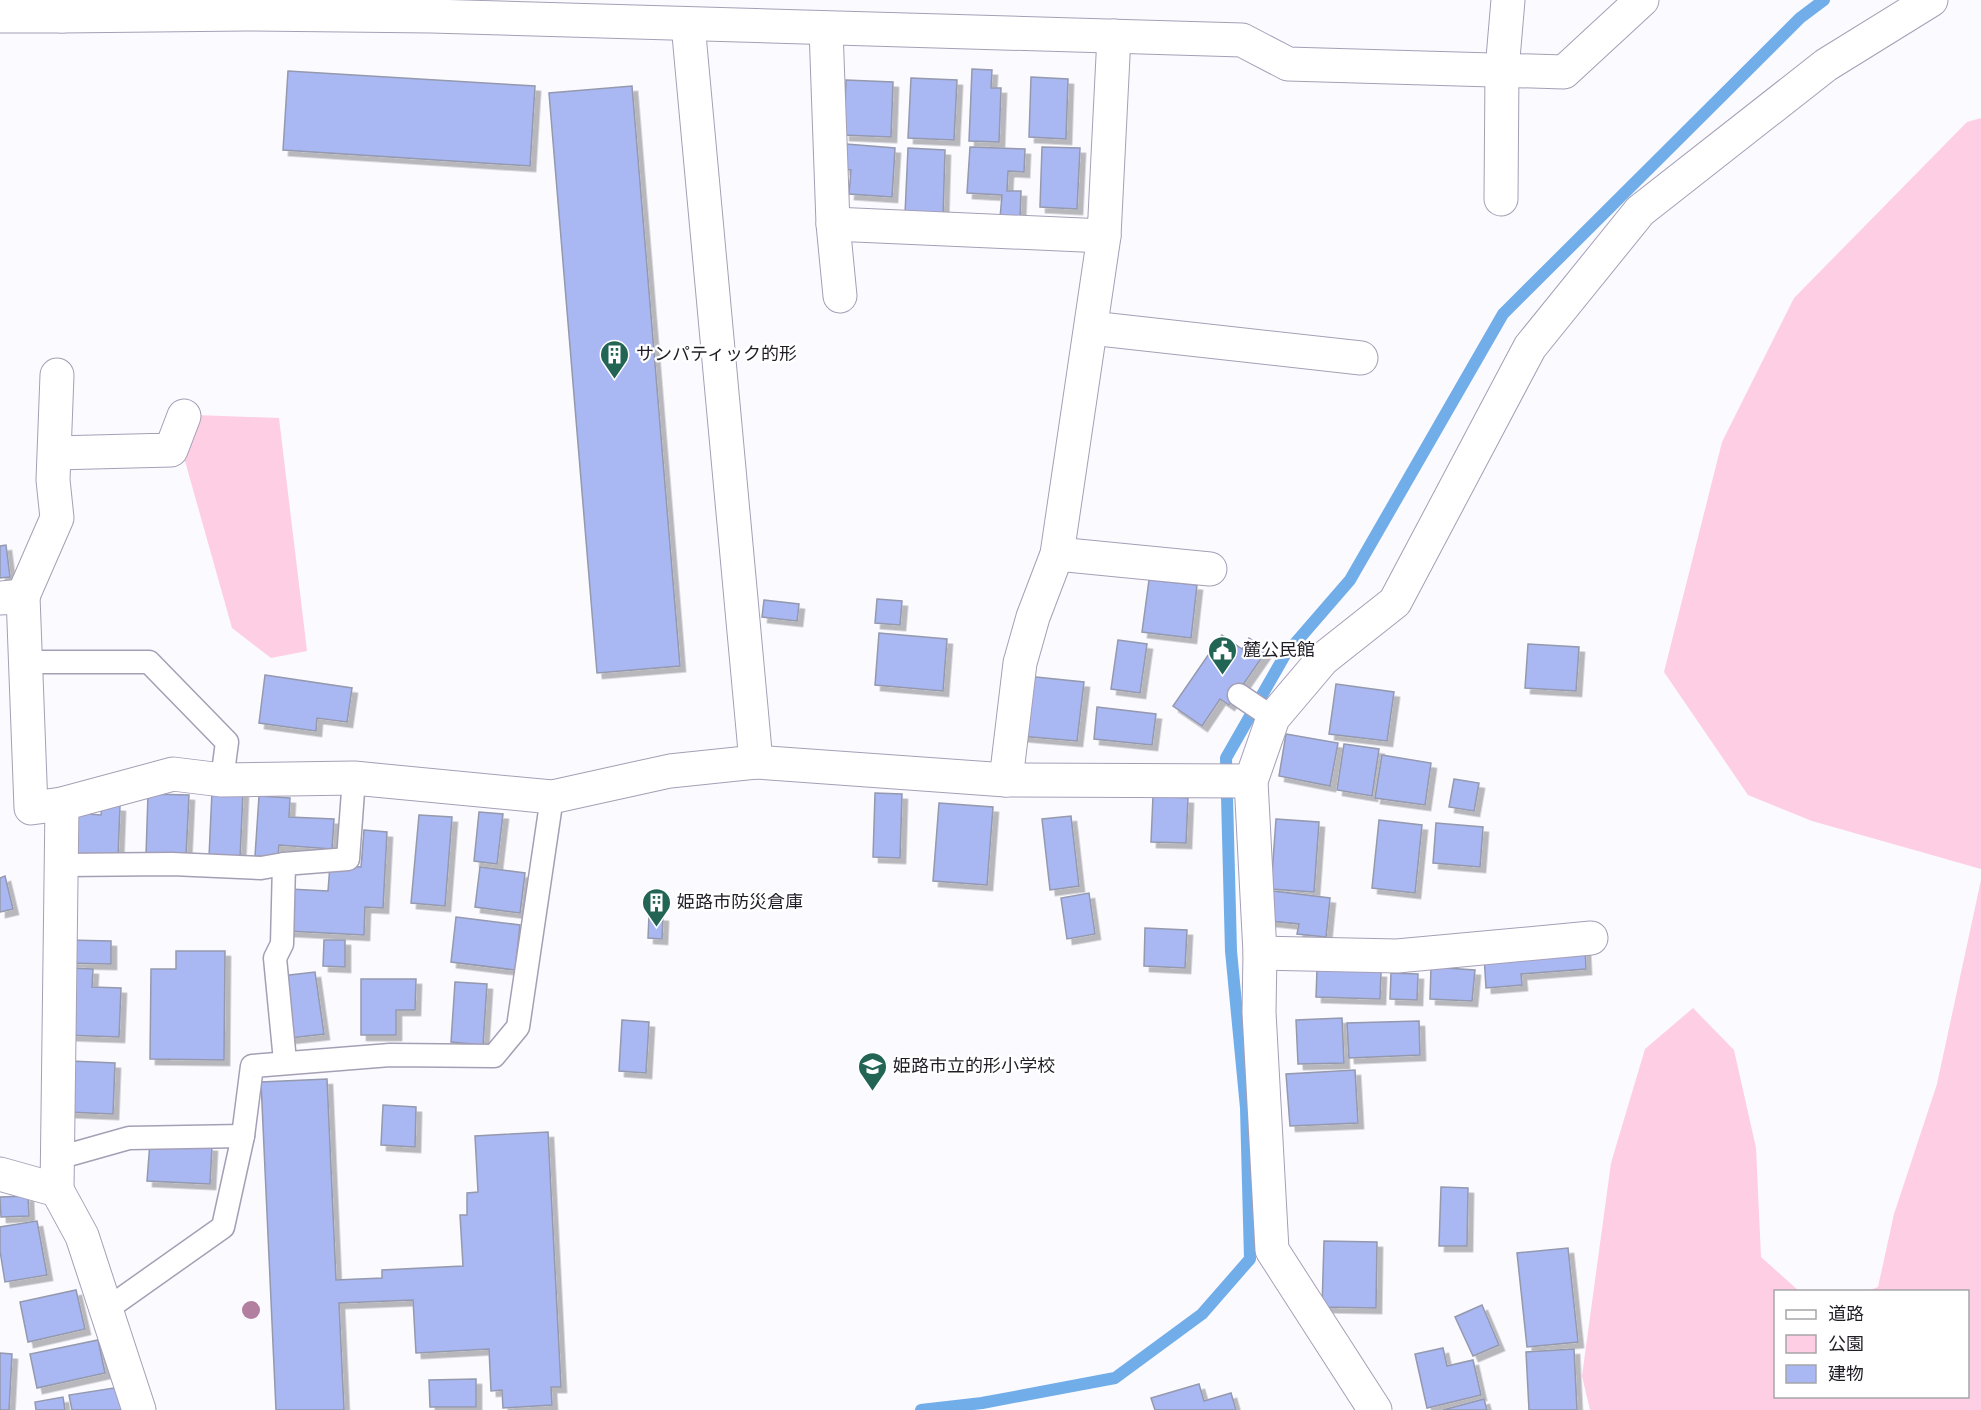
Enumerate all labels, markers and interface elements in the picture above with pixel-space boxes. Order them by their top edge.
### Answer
building icon: サンパティック的形 [599,338,631,380]
place label: サンパティック的形 [636,343,797,365]
public building icon: 麓公民館 [1206,634,1238,676]
place label: 麓公民館 [1243,639,1315,661]
building icon: 姫路市防災倉庫 [640,886,672,928]
place label: 姫路市防災倉庫 [677,891,803,913]
school or university icon: 姫路市立的形小学校 [856,1050,888,1092]
place label: 姫路市立的形小学校 [893,1055,1055,1077]
legend [1774,1290,1969,1398]
text: 道路 [1828,1303,1864,1325]
text: 公園 [1828,1333,1864,1355]
text: 建物 [1828,1363,1864,1385]

